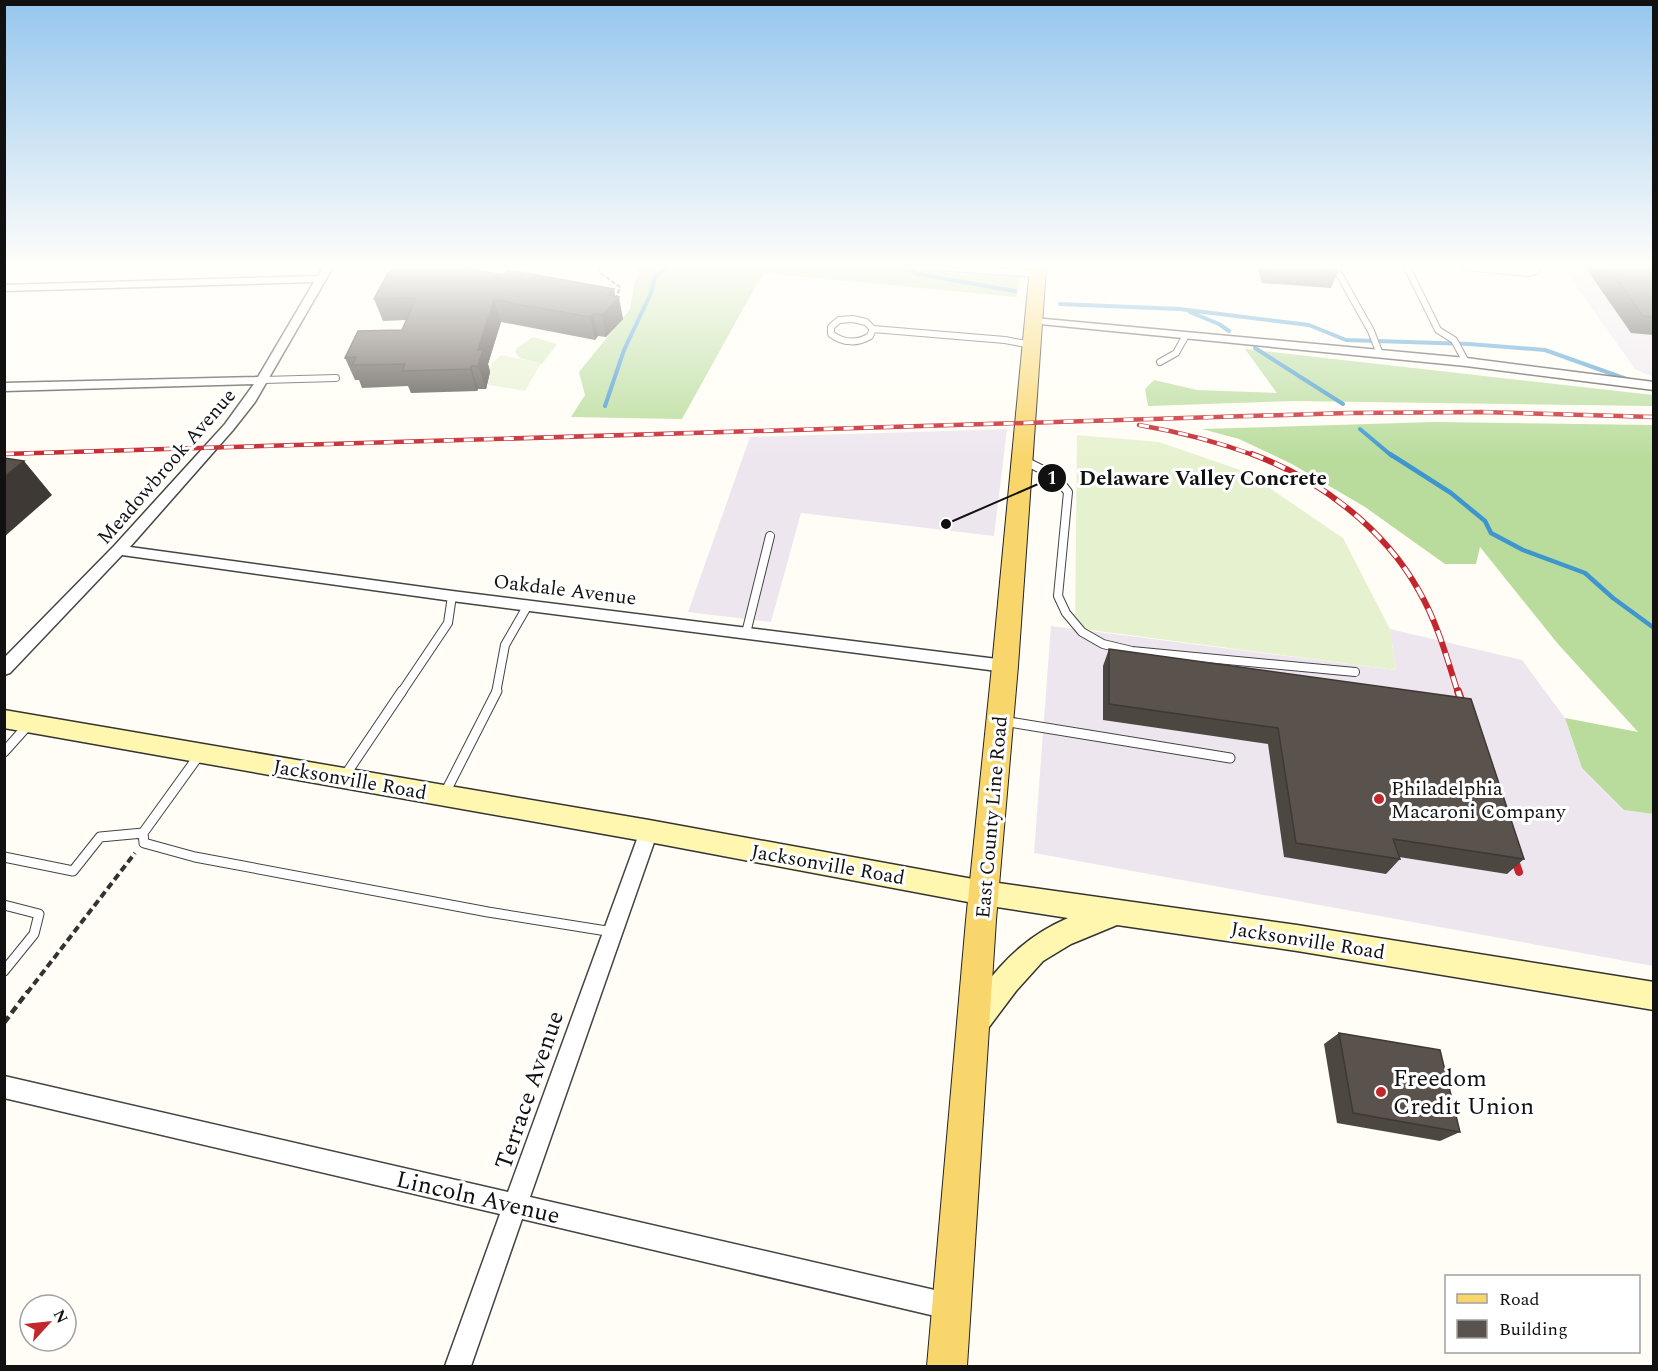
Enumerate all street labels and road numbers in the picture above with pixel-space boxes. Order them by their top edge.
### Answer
street label: Meadowbrook Avenue [90,382,243,552]
street label: Oakdale Avenue [492,566,638,614]
street label: East County Line Road [968,714,1016,920]
street label: Jacksonville Road [271,752,429,808]
street label: Jacksonville Road [749,837,907,893]
street label: Jacksonville Road [1229,914,1387,968]
street label: Terrace Avenue [486,1006,574,1175]
street label: Lincoln Avenue [392,1162,563,1234]

